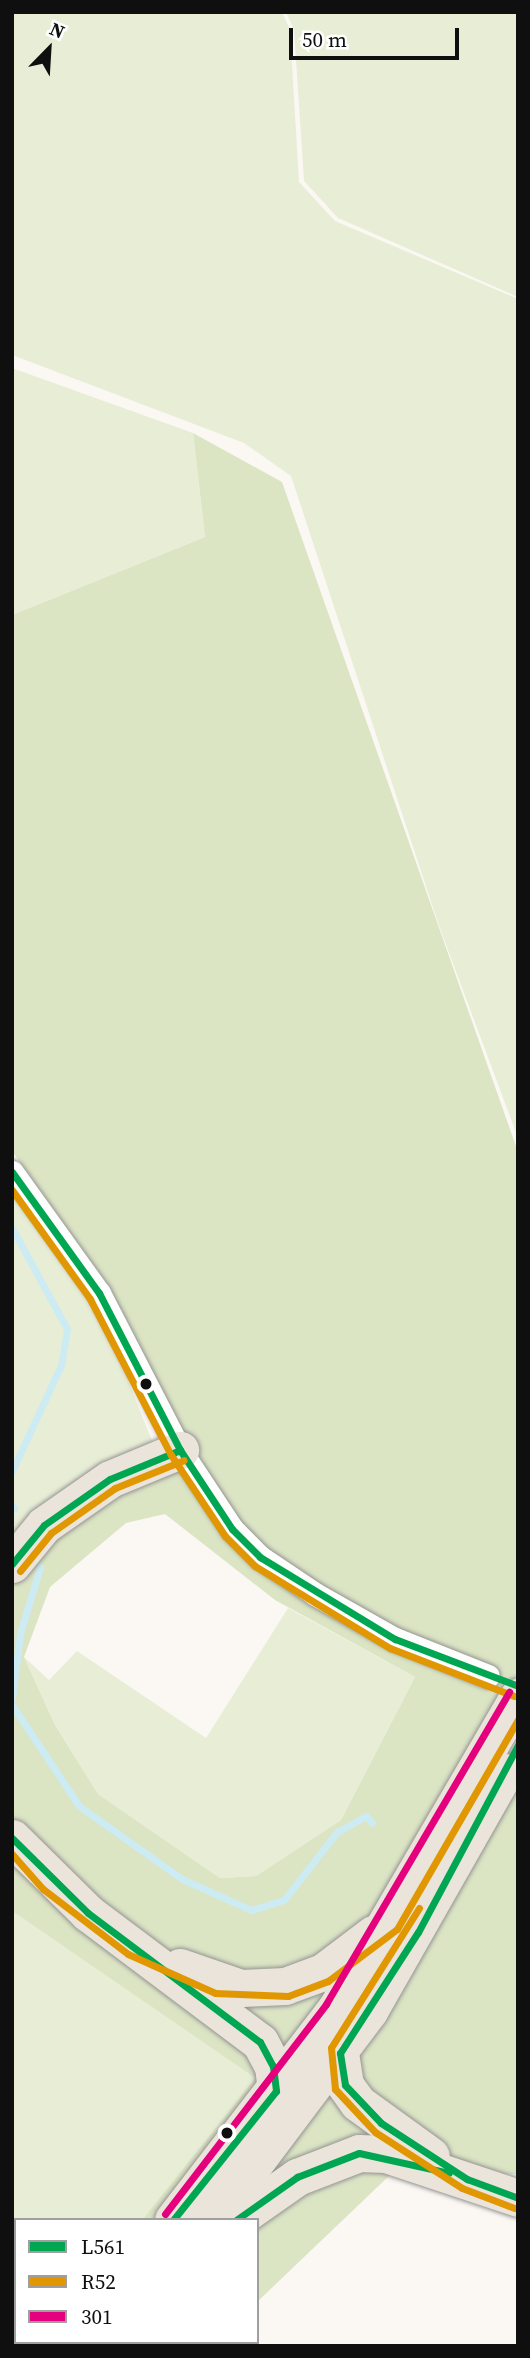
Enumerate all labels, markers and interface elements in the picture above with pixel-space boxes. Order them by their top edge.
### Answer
north arrow [14,14,84,84]
scale bar [292,14,462,58]
text: N [46,15,69,45]
text: 50 m [302,25,347,54]
unlabelled marker [139,1377,153,1391]
unlabelled marker [220,2126,234,2140]
legend [14,2218,259,2344]
text: L561 [81,2232,125,2261]
text: R52 [81,2267,116,2296]
text: 301 [81,2302,113,2331]

